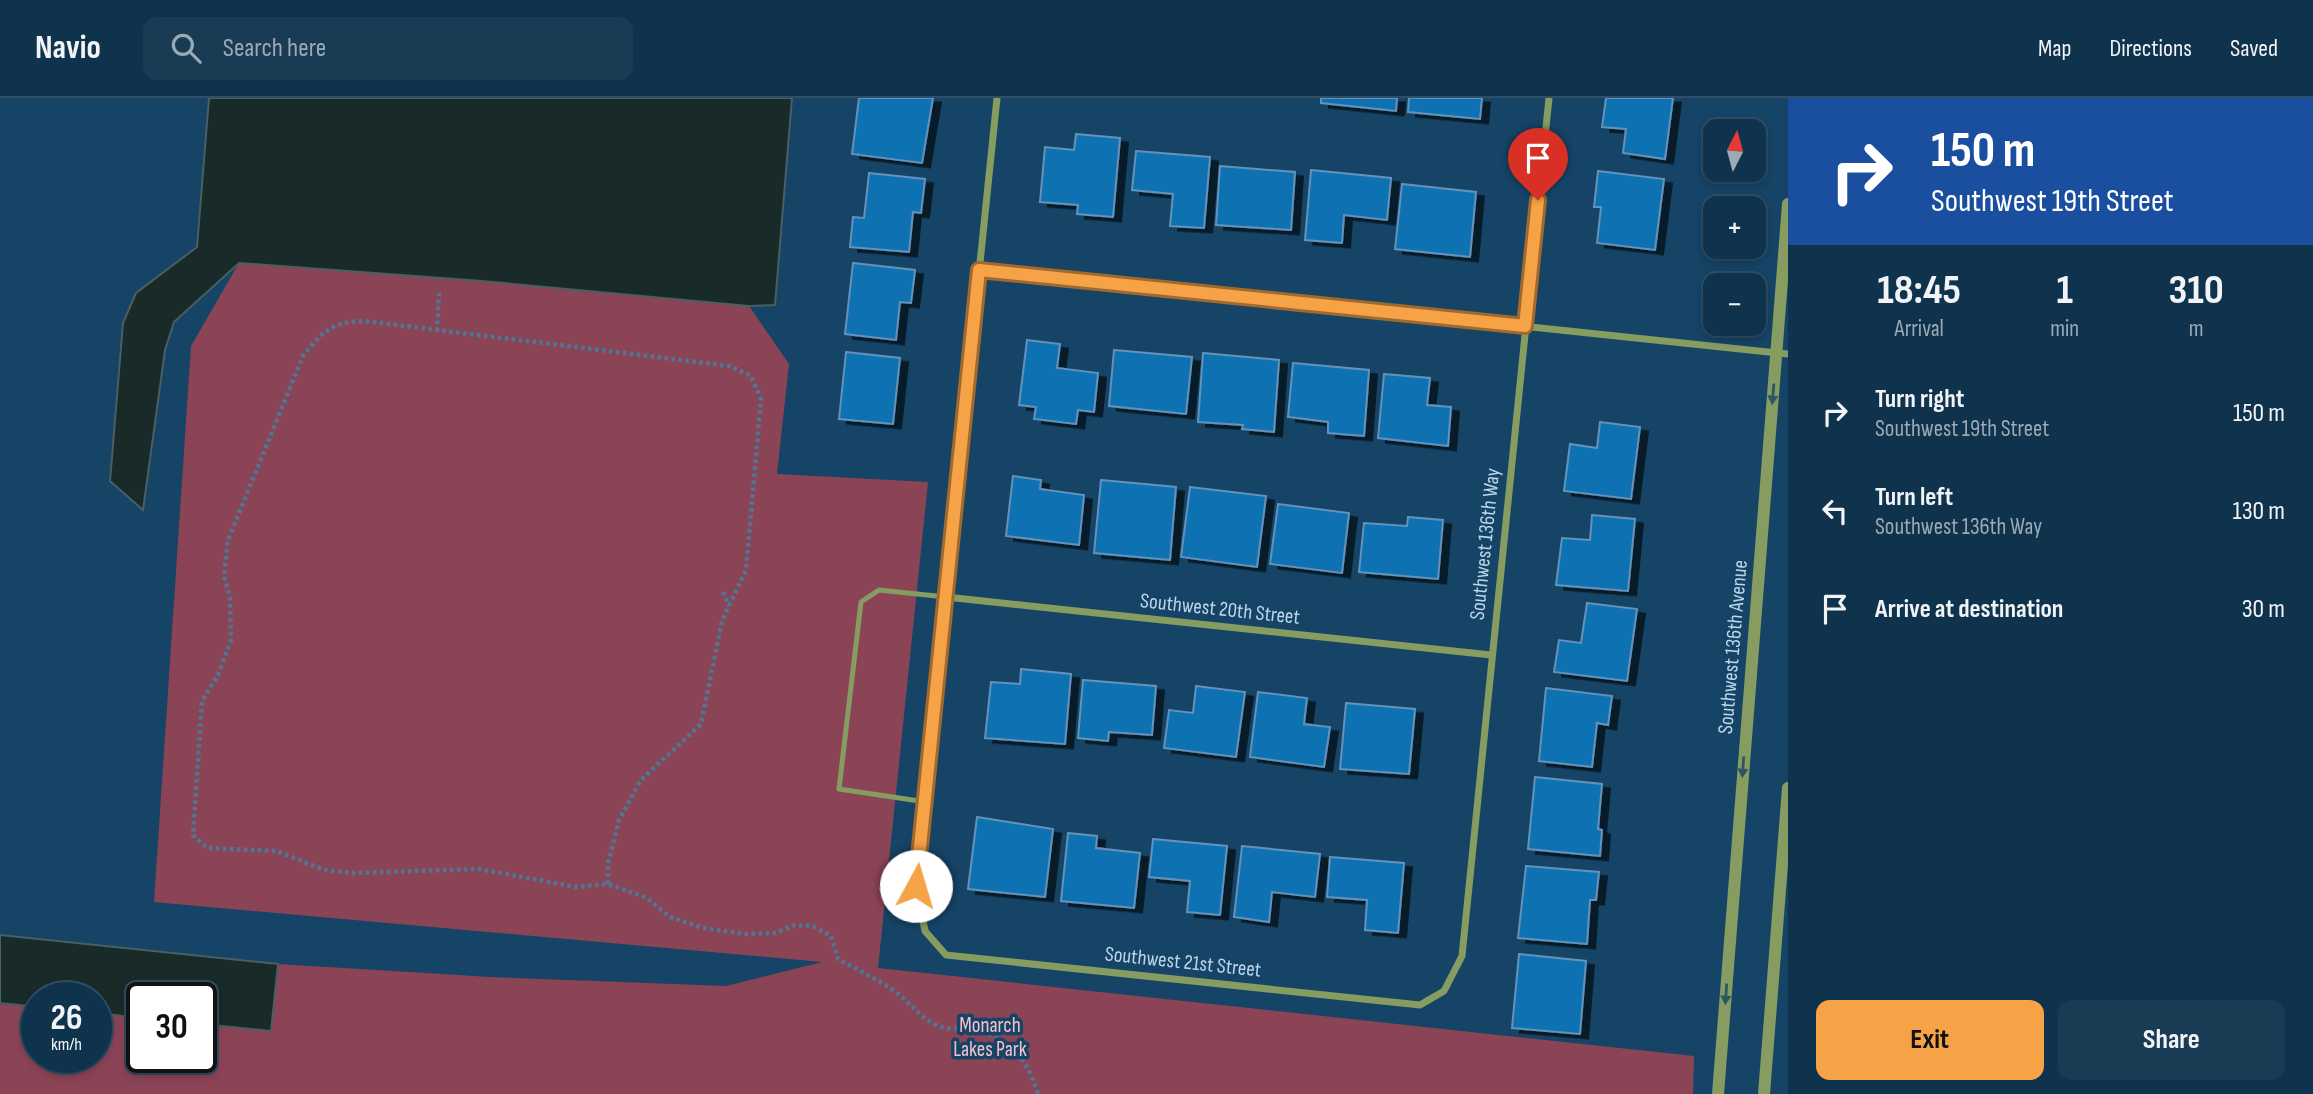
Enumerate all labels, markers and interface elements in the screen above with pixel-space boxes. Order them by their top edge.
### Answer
search box [143,17,633,80]
text: Navio [35,28,101,68]
icon: search [167,29,205,67]
text: Search here [223,33,326,64]
text: Map [2038,34,2071,63]
text: Directions [2109,34,2192,63]
text: Saved [2230,34,2278,63]
north arrow [1703,119,1766,182]
map controls [1703,119,1766,336]
text: 150 m [1931,122,2035,181]
icon: right [1816,126,1907,217]
pin [1508,128,1568,200]
icon: arrive [1519,139,1557,177]
text: Southwest 19th Street [1931,182,2174,221]
button: + [1703,196,1766,259]
text: 18:45 [1877,265,1961,316]
text: 1 [2056,265,2073,316]
text: 310 [2168,265,2224,316]
button: − [1703,273,1766,336]
text: Arrival [1894,315,1944,343]
text: min [2050,315,2079,343]
text: m [2189,315,2203,343]
one-way arrow [1767,383,1778,405]
text: Turn right [1875,384,1964,415]
icon: right [1816,394,1854,432]
text: 150 m [2233,398,2285,429]
text: Southwest 19th Street [1875,415,2049,443]
street label: Southwest 136th Way [1465,467,1505,621]
text: Turn left [1875,482,1953,513]
icon: left [1816,492,1854,530]
text: 130 m [2233,496,2285,527]
text: Southwest 136th Way [1875,513,2042,541]
street label: Southwest 136th Avenue [1713,559,1753,735]
street label: Southwest 20th Street [1139,588,1301,630]
icon: arrive [1816,590,1854,628]
text: Arrive at destination [1875,594,2063,625]
text: 30 m [2242,594,2285,625]
one-way arrow [1737,756,1748,778]
position arrow [879,849,953,923]
street label: Southwest 21st Street [1104,941,1262,983]
speed limit sign: 30 [126,982,217,1073]
one-way arrow [1720,983,1731,1005]
text: 26 [51,997,82,1040]
button: Exit [1816,1000,2044,1080]
button: Share [2058,1000,2285,1080]
park label: Monarch Lakes Park [953,1013,1027,1062]
text: km/h [51,1034,82,1055]

